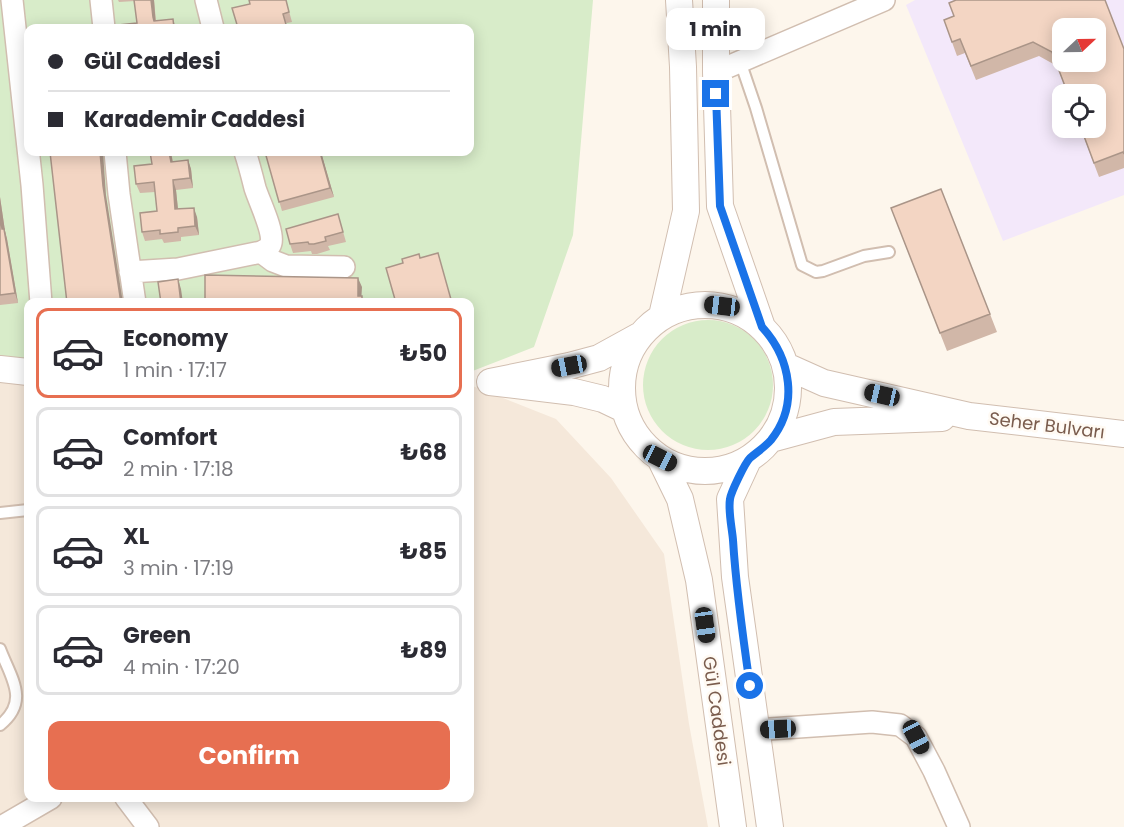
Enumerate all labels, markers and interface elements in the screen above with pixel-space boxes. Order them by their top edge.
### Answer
callout: 1 min [666,7,766,49]
text: 1 min [689,15,742,43]
north arrow [1052,18,1106,72]
map controls [1052,18,1106,138]
text: Gül Caddesi [84,46,221,77]
route end [702,80,729,107]
button: locate [1052,84,1106,138]
text: Karademir Caddesi [84,104,305,135]
car [703,295,741,317]
text: Economy [123,323,228,354]
icon: car [51,326,105,380]
text: ₺50 [400,338,447,369]
car [550,354,588,378]
text: 1 min · 17:17 [123,356,227,384]
car [862,382,902,408]
street label: Seher Bulvarı [988,406,1106,444]
text: Comfort [123,422,217,453]
icon: car [51,425,105,479]
text: ₺68 [400,437,447,468]
car [640,442,680,474]
text: 2 min · 17:18 [123,455,234,483]
text: XL [123,521,149,552]
icon: car [51,524,105,578]
text: ₺85 [400,536,447,567]
text: 3 min · 17:19 [123,554,234,582]
car [694,606,716,644]
text: Green [123,620,191,651]
icon: car [51,623,105,677]
text: ₺89 [401,635,447,666]
text: 4 min · 17:20 [123,653,240,681]
street label: Gül Caddesi [697,655,737,767]
route start [736,672,763,699]
car [900,717,932,757]
car [760,719,796,739]
button: Confirm [48,721,450,790]

